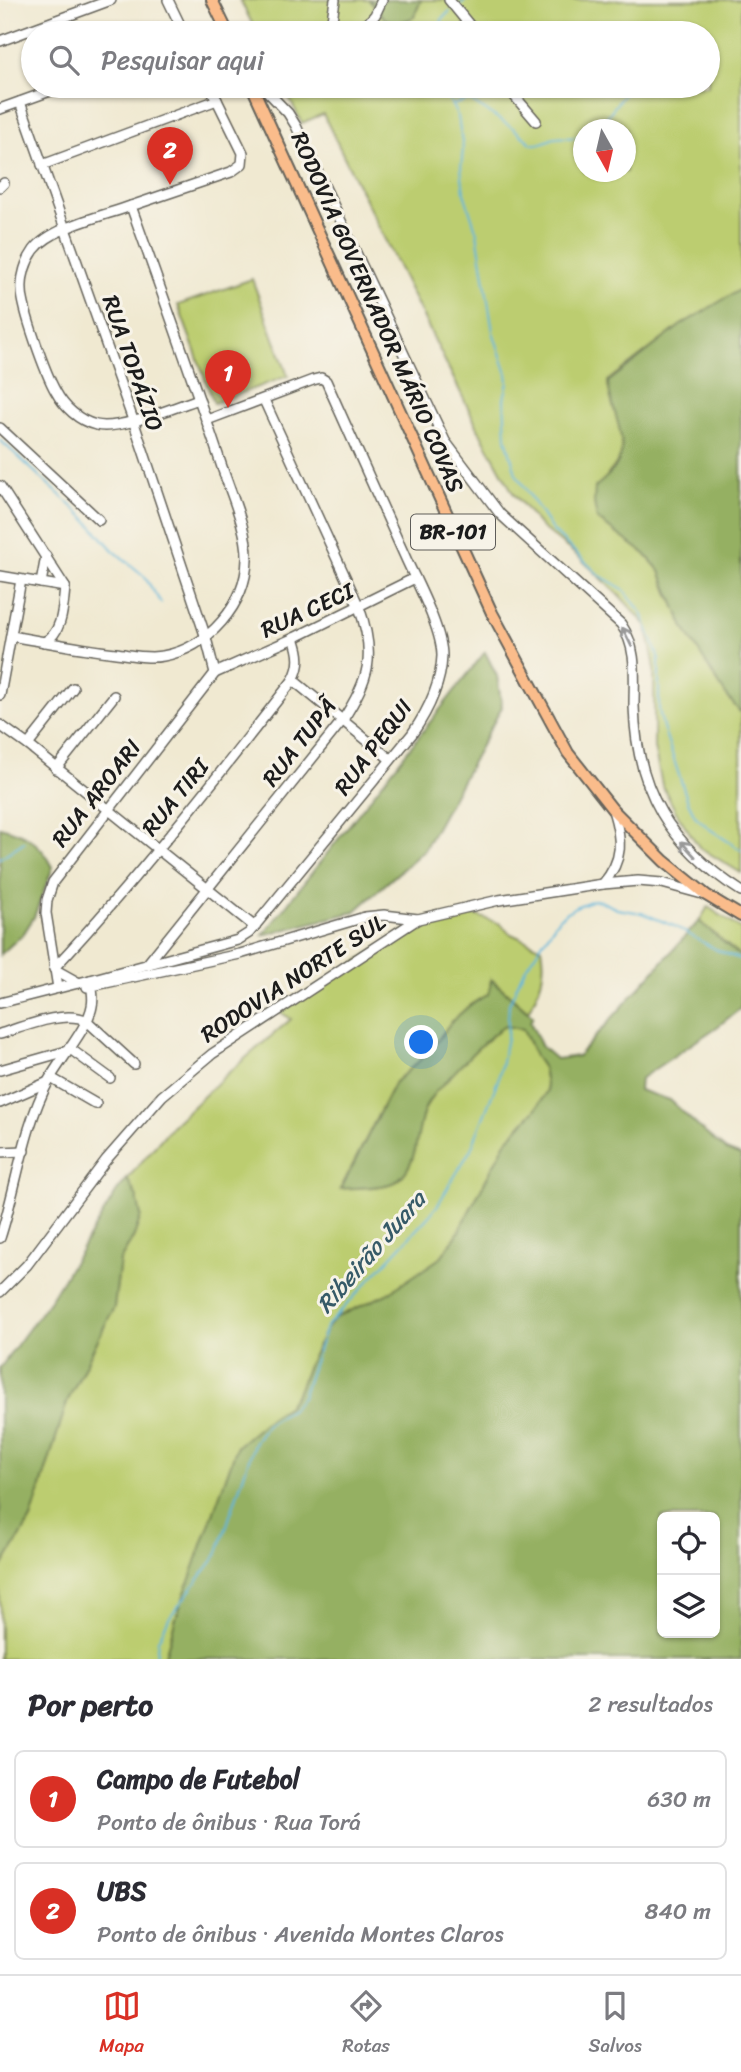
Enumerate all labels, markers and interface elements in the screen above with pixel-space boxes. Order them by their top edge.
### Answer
search box [21,21,720,98]
text: Pesquisar aqui [101,37,264,83]
icon: search [45,41,83,79]
north arrow [573,119,636,182]
street label: RODOVIA GOVERNADOR MÁRIO COVAS [279,125,476,500]
pin: 2 [147,127,193,185]
street label: RUA TOPÁZIO [90,289,175,437]
pin: 1 [205,350,251,408]
road number: BR-101 [411,514,495,550]
street label: RUA CECI [254,570,362,650]
one-way arrow [620,626,633,647]
street label: RUA TUPÃ [251,687,349,796]
street label: RUA PEQUI [323,690,424,805]
street label: RUA AROARI [41,730,152,857]
street label: RUA TIRI [131,748,221,846]
one-way arrow [679,841,696,858]
street label: RODOVIA NORTE SUL [192,903,395,1054]
your location [404,1025,438,1059]
water label: Ribeirão Juara [305,1180,438,1323]
map controls [657,1512,720,1638]
button: locate [657,1512,720,1575]
button: layers [657,1575,720,1638]
text: Por perto [28,1678,153,1732]
text: 2 resultados [588,1684,713,1725]
text: Campo de Futebol [97,1756,300,1802]
text: 1 [48,1779,58,1820]
text: 630 m [647,1779,711,1820]
text: Ponto de ônibus · Rua Torá [97,1802,361,1843]
text: UBS [97,1868,147,1914]
text: 2 [46,1891,60,1932]
text: 840 m [645,1891,711,1932]
text: Ponto de ônibus · Avenida Montes Claros [97,1914,504,1955]
tab: Mapa [99,1987,144,2062]
tab: Rotas [342,1987,390,2062]
tab: Salvos [589,1987,642,2062]

